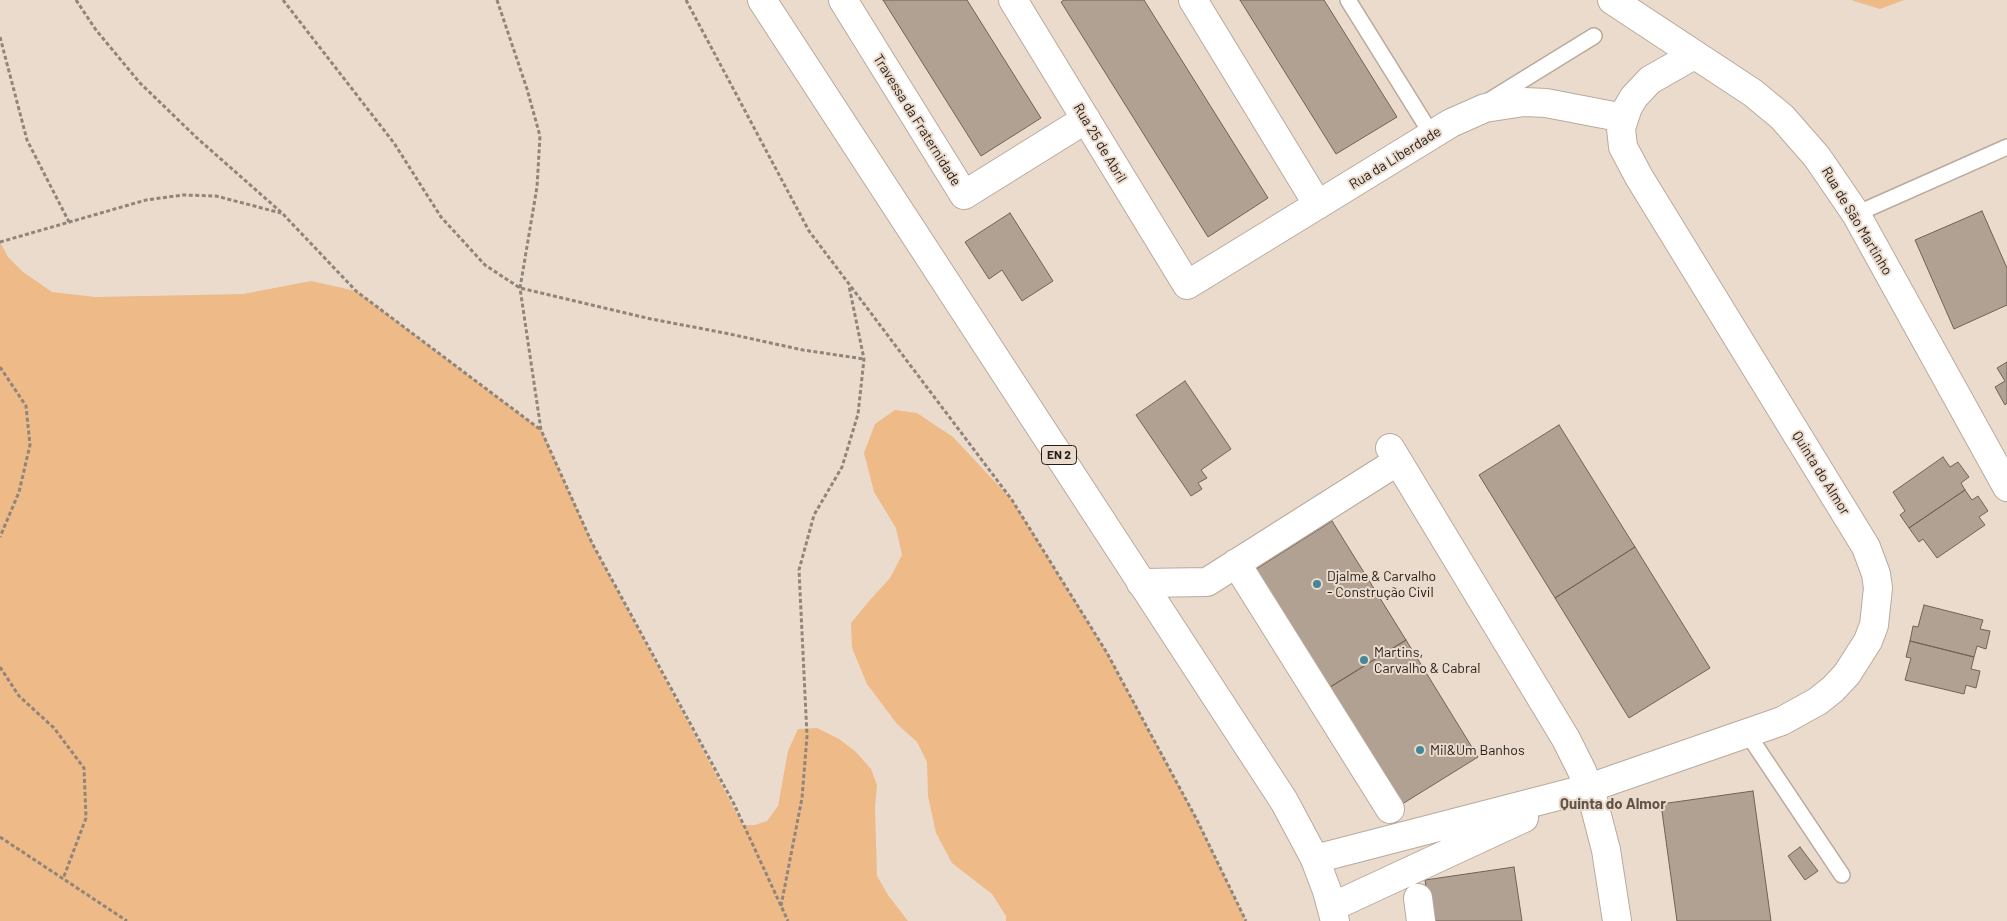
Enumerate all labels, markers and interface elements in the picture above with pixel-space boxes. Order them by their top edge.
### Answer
street label: Travessa da Fraternidade [870,51,964,189]
street label: Rua 25 de Abril [1070,100,1130,186]
street label: Rua da Liberdade [1346,123,1444,193]
street label: Rua de São Martinho [1818,164,1896,278]
street label: Quinta do Almor [1789,428,1853,518]
road number: EN 2 [1042,446,1076,464]
place label: Djalme & Carvalho - Construção Civil [1327,568,1436,600]
marker: Djalme & Carvalho - Construção Civil [1311,578,1323,590]
place label: Martins, Carvalho & Cabral [1374,644,1480,676]
marker: Martins, Carvalho & Cabral [1358,654,1370,666]
place label: Mil&Um Banhos [1430,742,1525,758]
marker: Mil&Um Banhos [1414,744,1426,756]
district label: Quinta do Almor [1560,795,1666,813]

